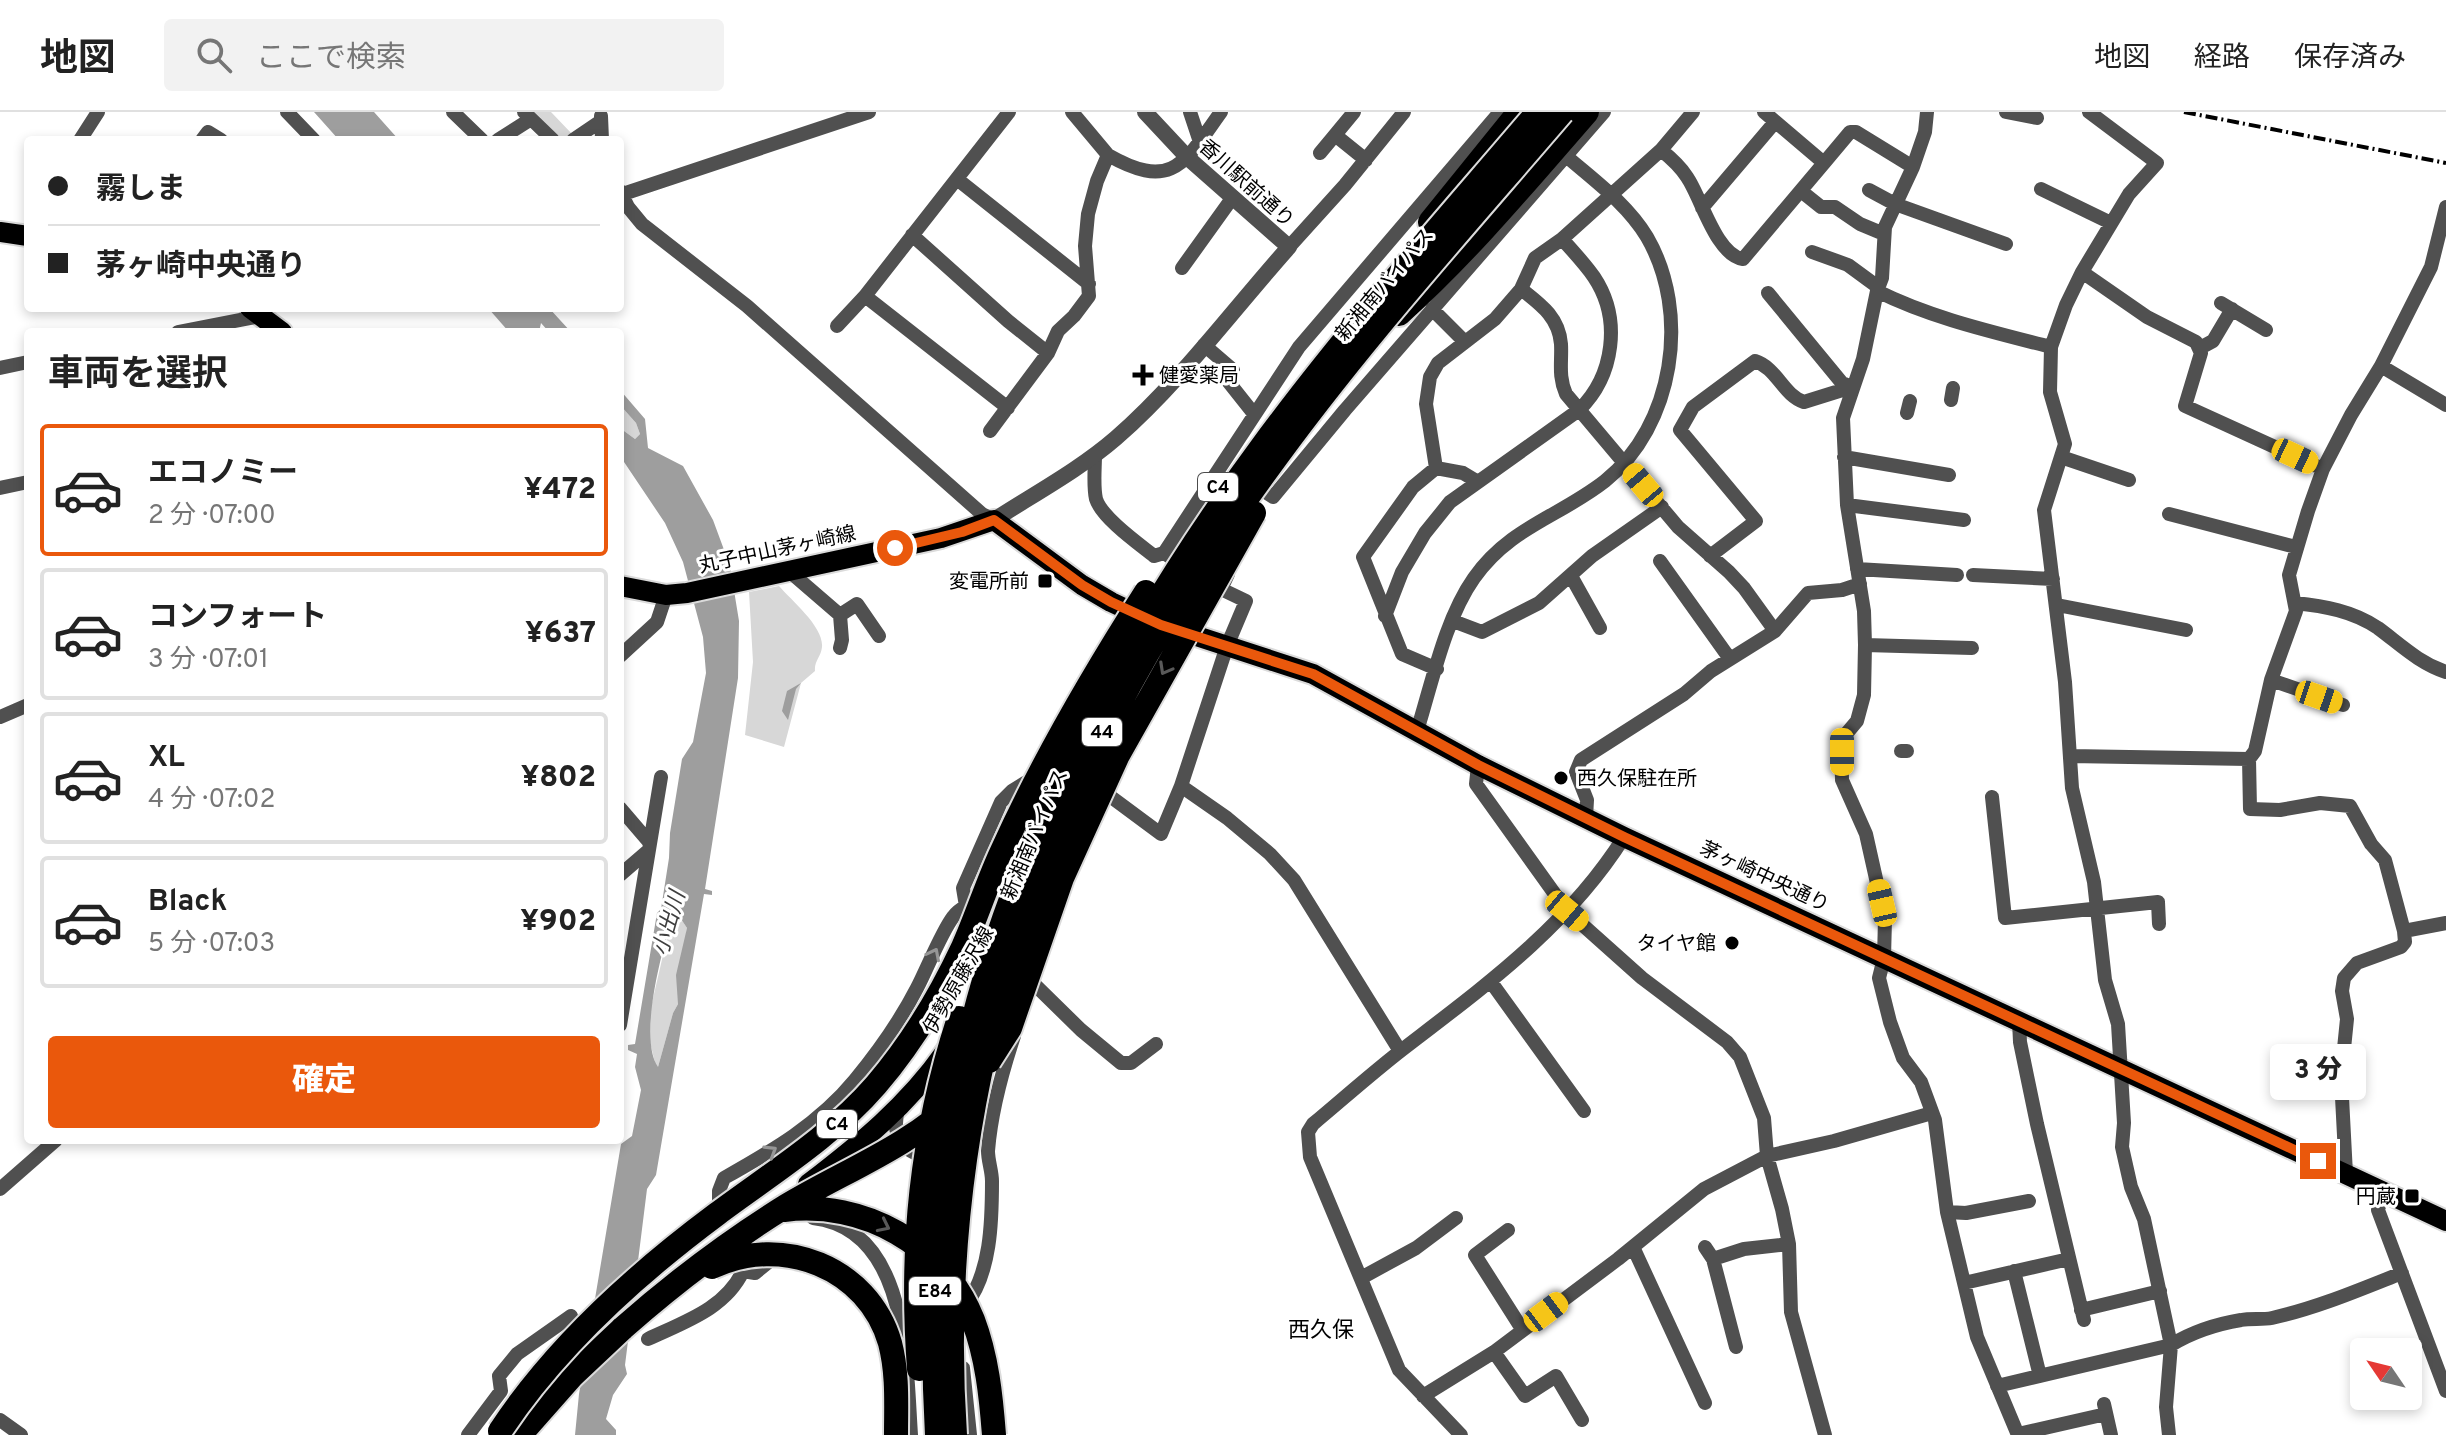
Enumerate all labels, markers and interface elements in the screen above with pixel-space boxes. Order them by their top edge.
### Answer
search box [164,19,724,91]
icon: search [192,33,236,77]
text: 地図 [40,36,116,85]
text: ここで検索 [256,41,406,78]
text: 地図 [2094,41,2150,77]
text: 経路 [2194,41,2250,77]
text: 保存済み [2294,41,2406,77]
street label: 香川駅前通り [1192,135,1299,234]
text: 霧しま [96,172,186,209]
street label: 新湘南バイパス [1331,223,1440,347]
text: 茅ヶ崎中央通り [96,249,306,286]
text: 車両を選択 [48,353,228,399]
place label: 健愛薬局 [1159,364,1239,390]
marker: 健愛薬局 [1134,366,1152,384]
car [2268,435,2322,477]
icon: car [52,454,124,526]
text: エコノミー [148,456,298,493]
car [1618,459,1668,511]
text: ¥472 [524,472,596,509]
road number: C4 [1198,473,1238,501]
text: 2 分 · 07:00 [148,500,276,533]
street label: 丸子中山茅ヶ崎線 [696,522,858,580]
route start [877,530,913,566]
place label: 変電所前 [949,570,1029,596]
marker: 変電所前 [1036,572,1054,590]
icon: car [52,598,124,670]
text: コンフォート [148,600,327,637]
text: ¥637 [525,616,596,653]
text: 3 分 · 07:01 [148,644,269,677]
one-way arrow [1159,660,1174,675]
car [2292,678,2346,716]
road number: 44 [1082,718,1122,746]
car [1830,728,1854,776]
text: XL [148,740,185,777]
icon: car [52,742,124,814]
text: ¥802 [521,760,596,797]
street label: 新湘南バイパス [997,765,1075,904]
place label: 西久保駐在所 [1577,767,1697,793]
marker: 西久保駐在所 [1552,769,1570,787]
text: 4 分 · 07:02 [148,784,275,817]
street label: 茅ヶ崎中央通り [1695,836,1833,919]
car [1865,877,1899,929]
text: Black [148,884,227,921]
icon: car [52,886,124,958]
water label: 小出川 [648,886,693,959]
car [1541,886,1593,936]
text: ¥902 [520,904,596,941]
street label: 伊勢原藤沢線 [918,923,1001,1039]
text: 5 分 · 07:03 [148,928,275,961]
place label: タイヤ館 [1637,932,1716,958]
marker: タイヤ館 [1723,934,1741,952]
one-way arrow [925,947,940,962]
button: 確定 [48,1036,600,1128]
callout: 3 分 [2270,1045,2366,1101]
text: 3 分 [2294,1055,2342,1088]
road number: C4 [817,1110,857,1138]
route end [2300,1143,2336,1179]
one-way arrow [762,1145,777,1160]
place label: 円蔵 [2356,1185,2396,1211]
marker: 円蔵 [2403,1187,2421,1205]
one-way arrow [876,1216,891,1232]
road number: E84 [909,1277,961,1305]
car [1520,1288,1572,1336]
district label: 西久保 [1288,1318,1354,1345]
north arrow [2350,1338,2422,1410]
map controls [2350,1338,2422,1410]

